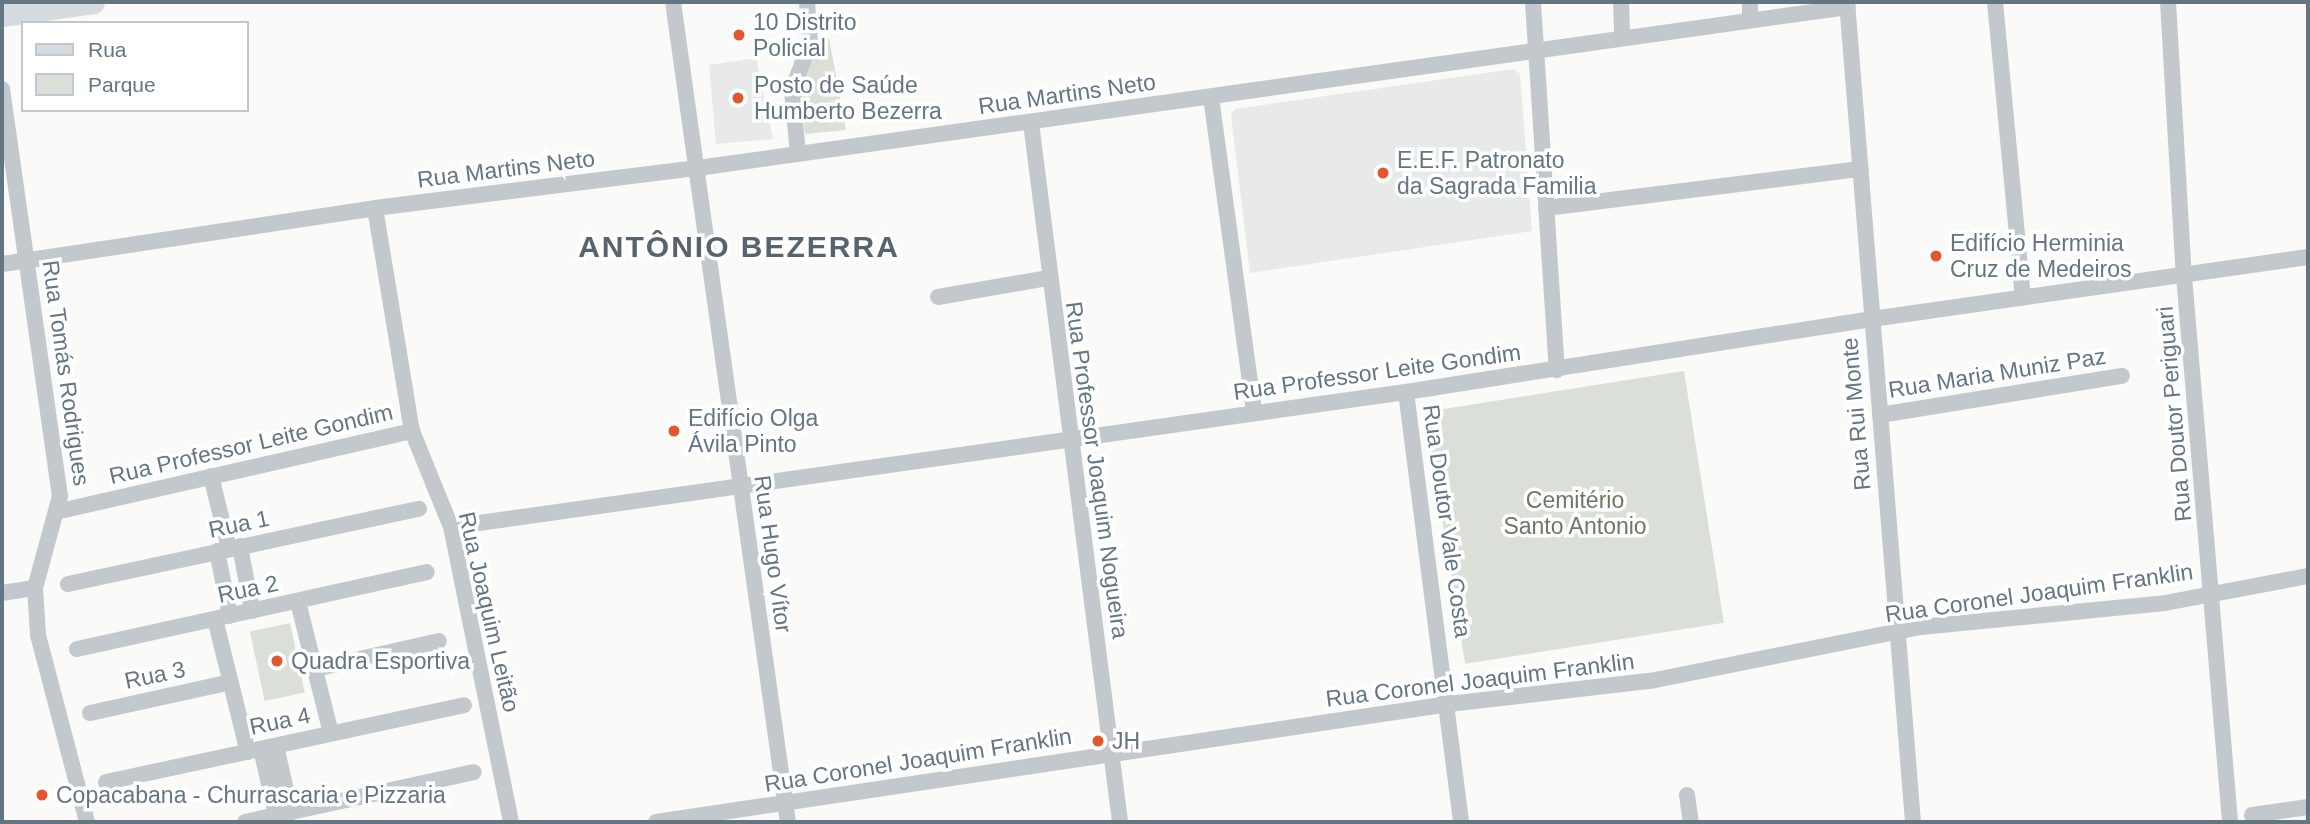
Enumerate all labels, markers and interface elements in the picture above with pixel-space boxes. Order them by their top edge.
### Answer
place label: 10 Distrito Policial [753,8,857,62]
legend [21,21,248,112]
marker: 10 Distrito Policial [731,27,747,43]
text: Rua [88,38,127,61]
street label: Rua Martins Neto [976,68,1158,120]
place label: Posto de Saúde Humberto Bezerra [754,71,942,125]
text: Parque [88,73,156,96]
marker: Posto de Saúde Humberto Bezerra [728,88,748,108]
street label: Rua Martins Neto [416,144,596,194]
place label: E.E.F. Patronato da Sagrada Familia [1397,146,1596,200]
marker: E.E.F. Patronato da Sagrada Familia [1375,165,1391,181]
district label: ANTÔNIO BEZERRA [580,229,898,265]
place label: Edifício Herminia Cruz de Medeiros [1950,229,2132,283]
marker: Edifício Herminia Cruz de Medeiros [1928,248,1944,264]
street label: Rua Tomás Rodrigues [36,258,96,488]
street label: Rua Professor Joaquim Nogueira [1060,300,1134,640]
street label: Rua Doutor Periguari [2151,305,2197,523]
street label: Rua Rui Monte [1836,336,1876,492]
street label: Rua Professor Leite Gondim [1231,338,1523,406]
street label: Rua Maria Muniz Paz [1886,342,2108,404]
street label: Rua Professor Leite Gondim [107,398,395,490]
street label: Rua Doutor Vale Costa [1417,403,1477,639]
place label: Edifício Olga Ávila Pinto [688,404,818,458]
marker: Edifício Olga Ávila Pinto [666,423,682,439]
street label: Rua Hugo Vítor [748,474,798,634]
park label: Cemitério Santo Antonio [1503,486,1647,540]
street label: Rua 1 [206,504,272,544]
street label: Rua Joaquim Leitão [453,509,525,715]
street label: Rua Coronel Joaquim Franklin [1883,558,2195,628]
street label: Rua 2 [215,569,281,609]
place label: Quadra Esportiva [291,647,470,675]
street label: Rua Coronel Joaquim Franklin [1324,647,1636,713]
marker: Quadra Esportiva [269,653,285,669]
street label: Rua 3 [122,655,188,695]
street label: Rua 4 [247,701,313,741]
street label: Rua Coronel Joaquim Franklin [762,722,1074,798]
place label: JH [1112,727,1140,755]
marker: JH [1090,733,1106,749]
place label: Copacabana - Churrascaria e Pizzaria [56,781,446,809]
marker: Copacabana - Churrascaria e Pizzaria [34,787,50,803]

